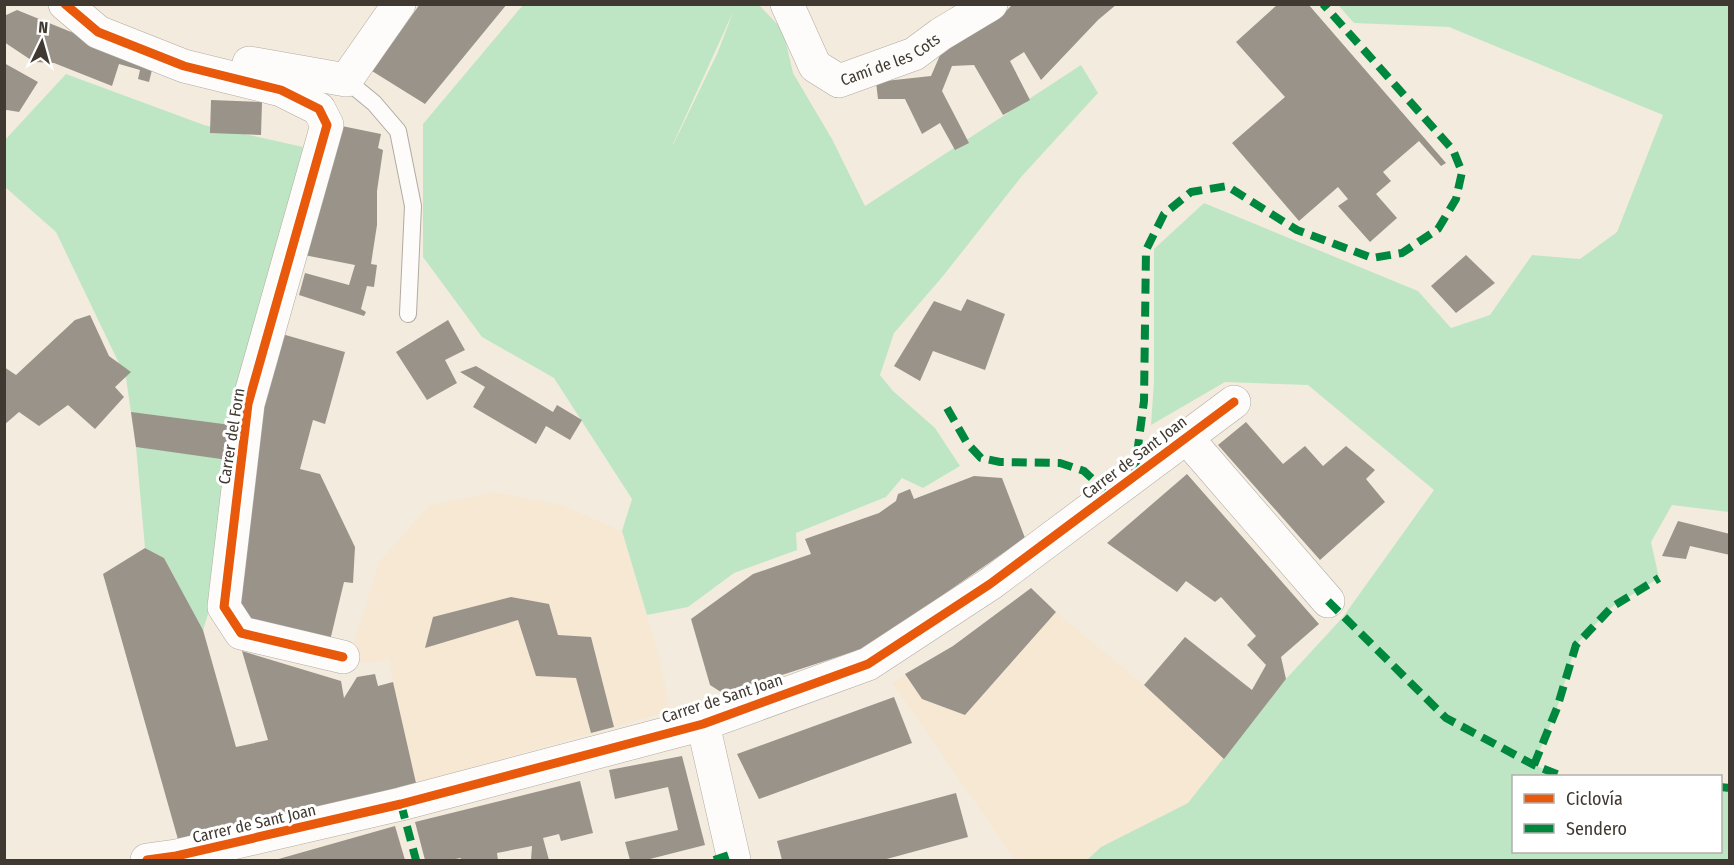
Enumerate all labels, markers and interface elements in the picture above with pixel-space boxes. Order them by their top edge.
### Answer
north arrow [12,12,72,72]
text: N [38,18,49,37]
street label: Camí de les Cots [838,29,944,90]
street label: Carrer del Forn [215,387,248,486]
street label: Carrer de Sant Joan [1078,412,1190,503]
street label: Carrer de Sant Joan [659,670,785,727]
legend [1512,775,1722,853]
text: Ciclovía [1566,788,1623,810]
street label: Carrer de Sant Joan [191,800,318,847]
text: Sendero [1566,818,1627,840]

